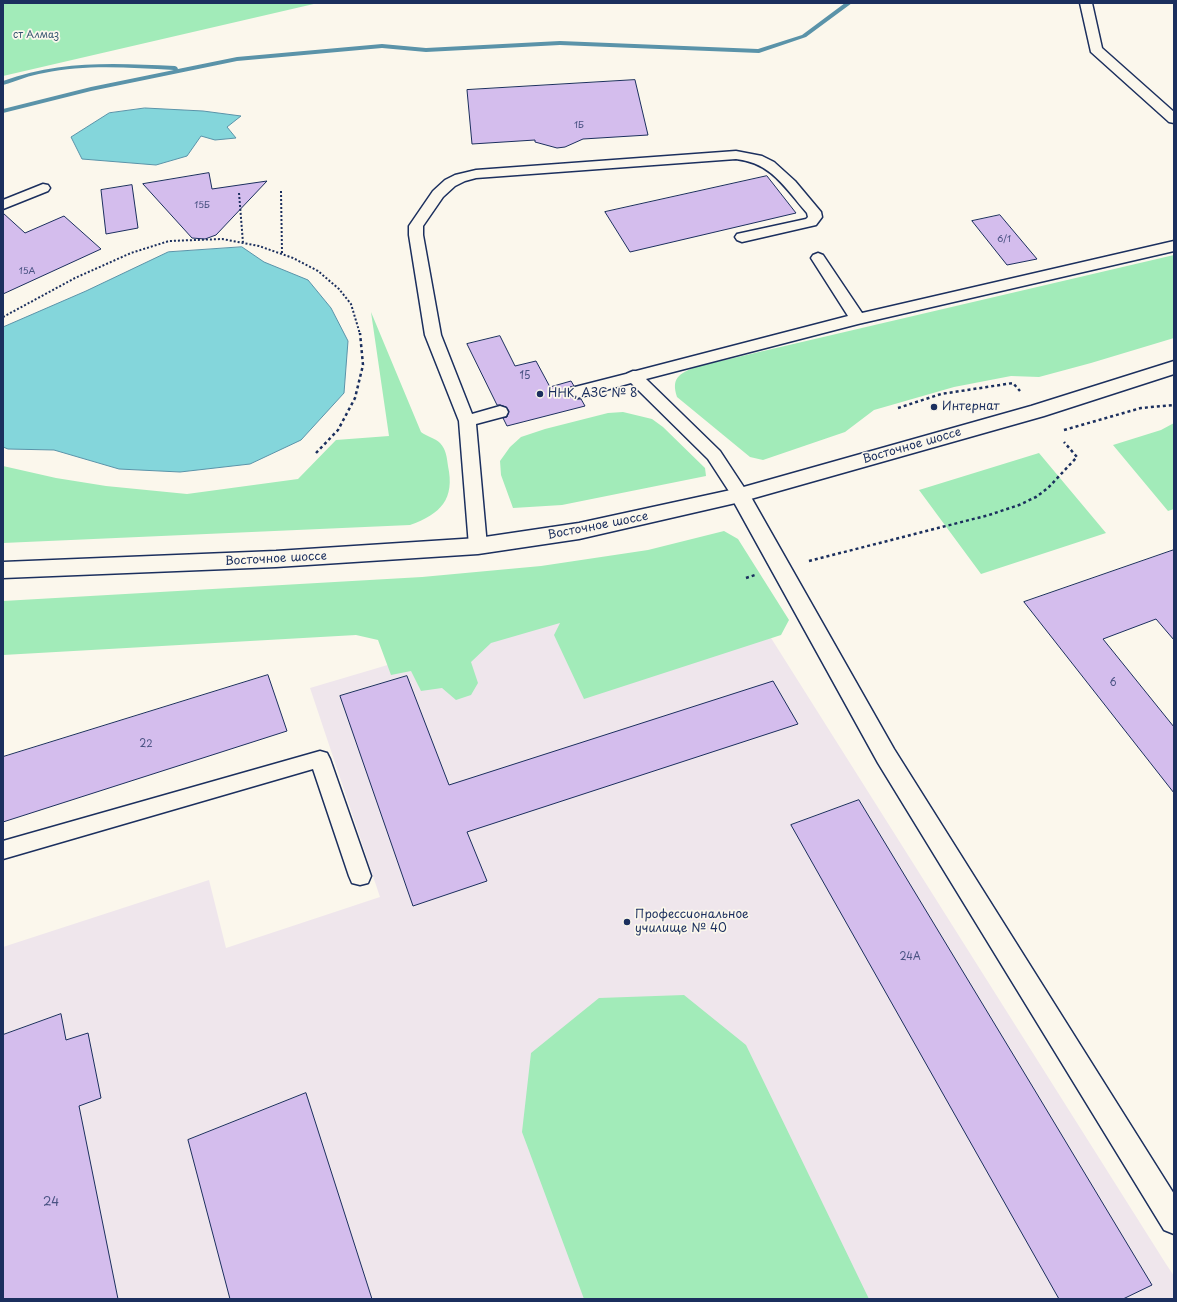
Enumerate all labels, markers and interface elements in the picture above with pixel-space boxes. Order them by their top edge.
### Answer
park label: ст Алмаз [13,29,59,41]
house number: 1Б [574,121,584,131]
house number: 15Б [194,201,210,211]
house number: 6/1 [997,235,1011,245]
house number: 15А [19,267,35,277]
house number: 15 [520,370,530,382]
place label: ННК, АЗС № 8 [548,387,638,401]
marker: ННК, АЗС № 8 [535,389,545,399]
place label: Интернат [942,400,999,414]
marker: Интернат [929,402,939,412]
street label: Восточное шоссе [861,425,963,467]
street label: Восточное шоссе [547,509,649,543]
street label: Восточное шоссе [225,549,327,569]
house number: 6 [1109,677,1117,689]
house number: 22 [139,738,153,750]
place label: Профессиональное училище № 40 [635,908,749,936]
marker: Профессиональное училище № 40 [622,917,632,927]
house number: 24А [899,951,921,963]
house number: 24 [43,1196,59,1210]

